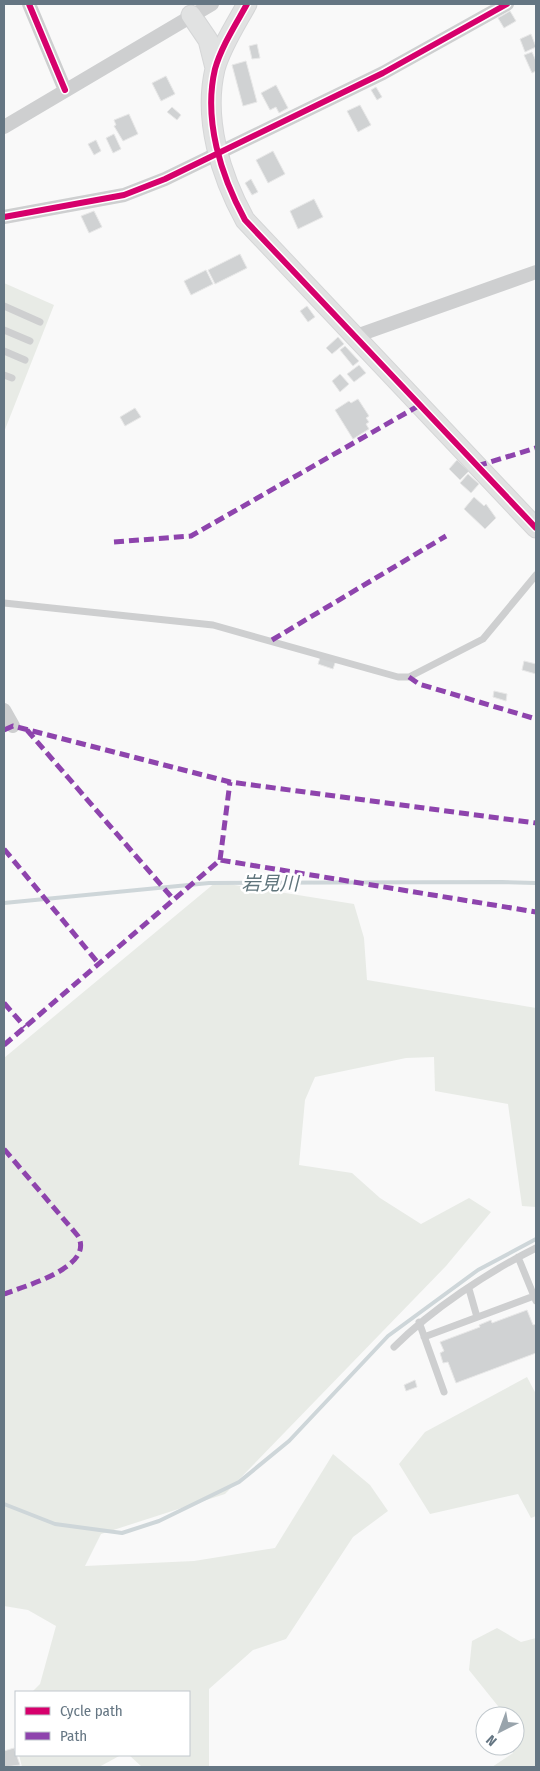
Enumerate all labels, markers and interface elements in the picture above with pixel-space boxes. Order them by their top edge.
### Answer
water label: 岩見川 [241,872,300,895]
legend [15,1691,190,1756]
text: Cycle path [60,1702,123,1720]
north arrow [475,1706,525,1756]
text: Path [60,1727,87,1745]
text: N [483,1731,500,1749]

